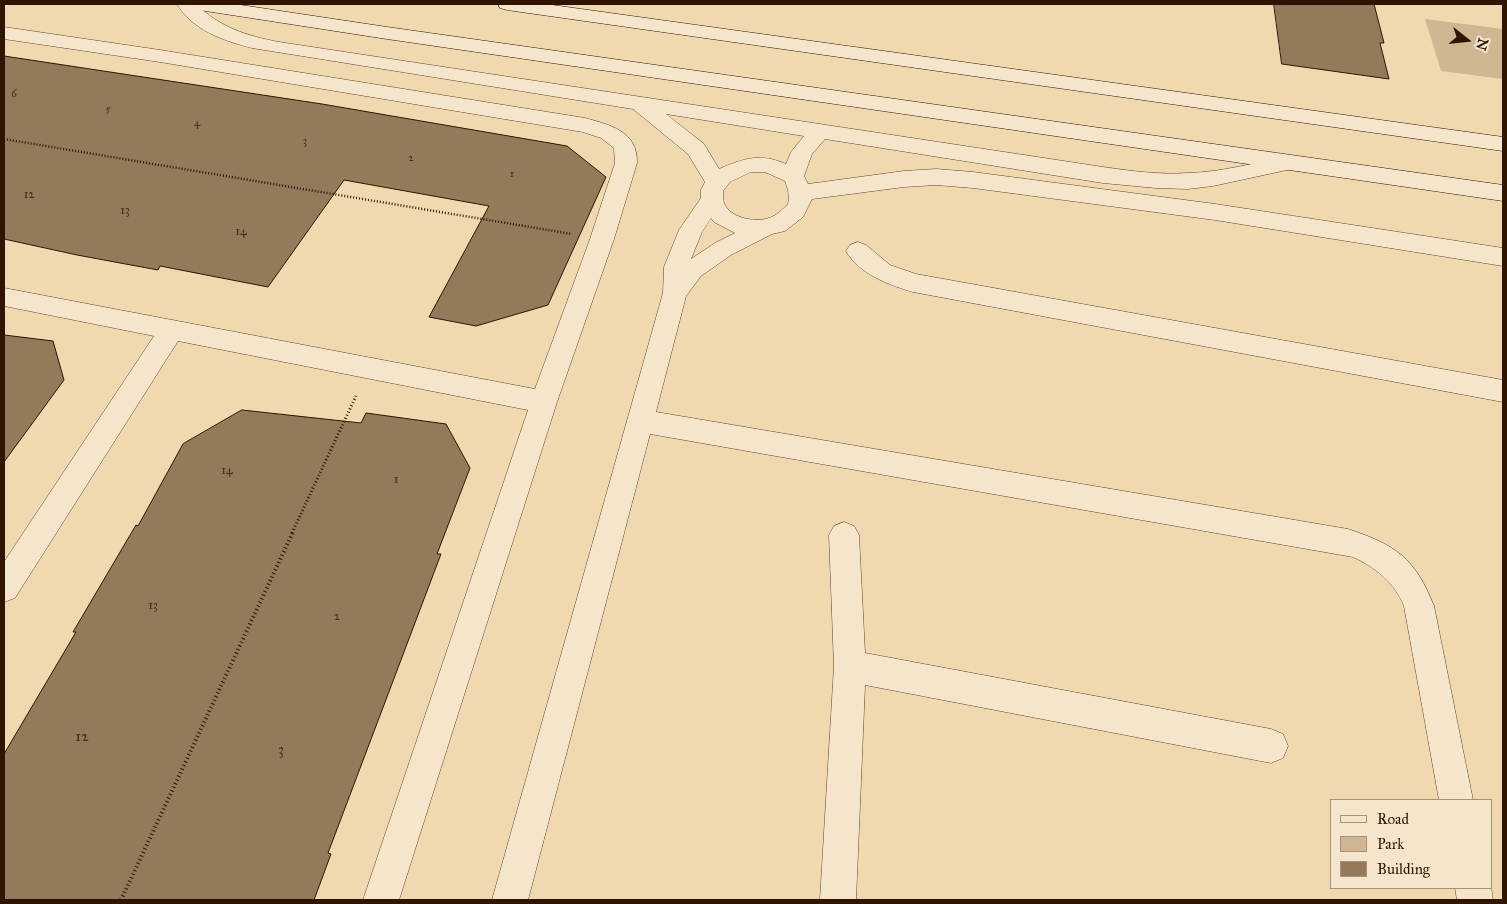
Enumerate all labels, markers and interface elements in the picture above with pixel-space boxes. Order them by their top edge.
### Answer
north arrow [1442,15,1492,65]
text: N [1472,36,1492,52]
house number: 6 [11,87,17,101]
house number: 5 [105,102,111,116]
house number: 4 [194,116,200,130]
house number: 3 [303,134,307,148]
house number: 2 [408,151,414,165]
house number: 1 [510,167,514,181]
house number: 12 [24,188,34,202]
house number: 13 [120,204,130,218]
house number: 14 [235,225,247,239]
house number: 14 [221,464,233,478]
house number: 1 [394,473,398,487]
house number: 13 [148,599,158,613]
house number: 2 [334,610,340,624]
house number: 12 [75,728,89,746]
house number: 3 [278,741,284,759]
legend [1330,799,1492,889]
text: Road [1377,810,1409,828]
text: Park [1377,835,1404,853]
text: Building [1377,860,1430,878]

